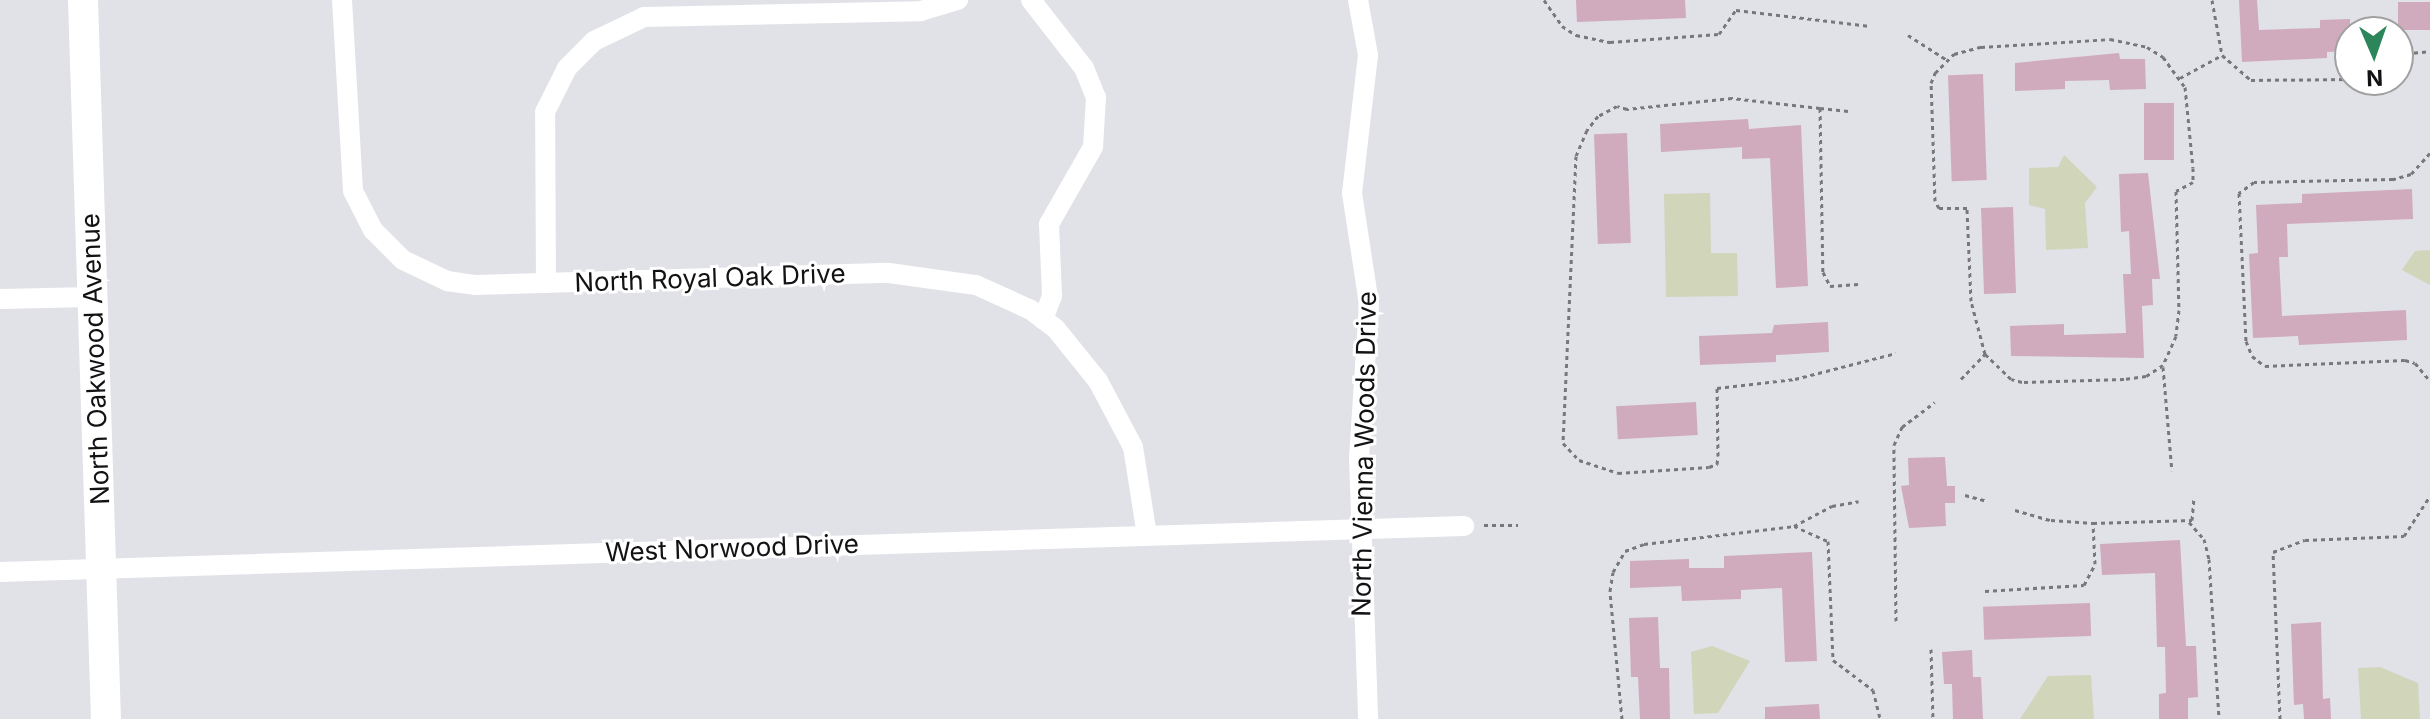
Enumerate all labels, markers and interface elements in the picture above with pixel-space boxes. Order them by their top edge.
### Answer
north arrow [2334,16,2414,96]
text: N [2366,65,2384,91]
street label: North Oakwood Avenue [74,213,116,505]
street label: North Royal Oak Drive [574,258,846,298]
street label: North Vienna Woods Drive [1346,291,1382,617]
street label: West Norwood Drive [605,528,859,568]

